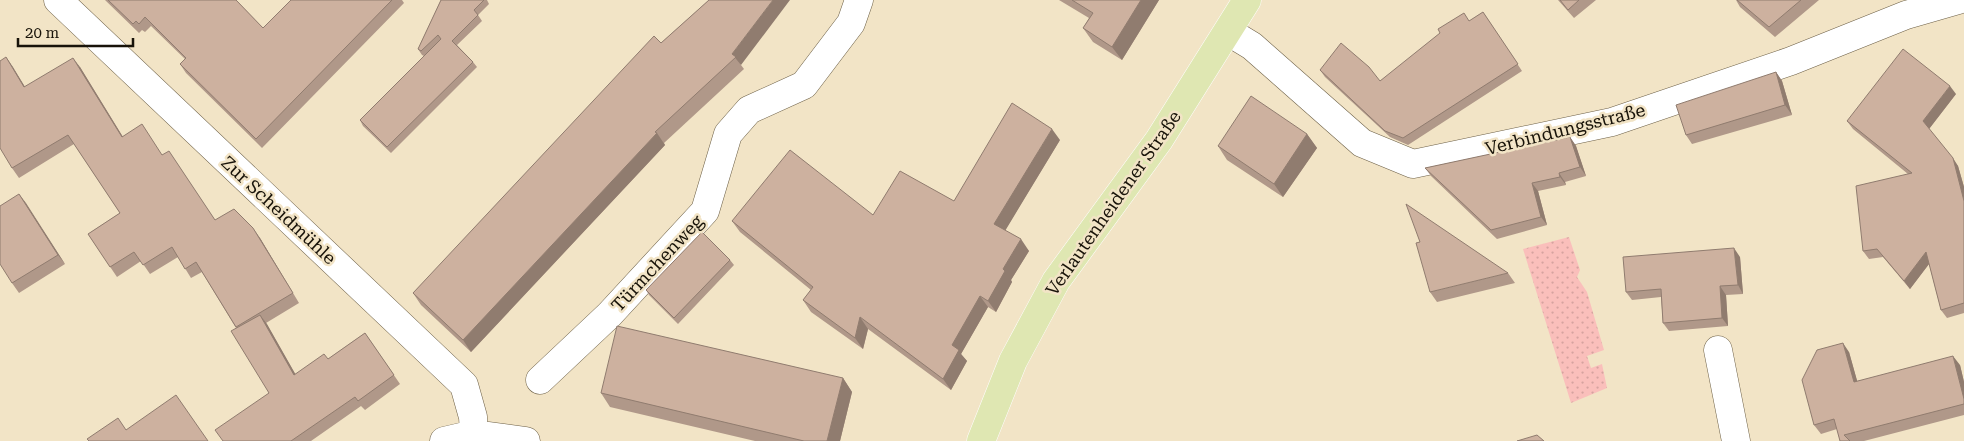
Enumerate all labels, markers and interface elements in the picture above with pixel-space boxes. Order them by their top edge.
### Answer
scale bar [18,15,132,47]
text: 20 m [25,24,60,42]
street label: Verbindungsstraße [1483,99,1647,159]
street label: Verlautenheidener Straße [1041,106,1185,300]
street label: Zur Scheidmühle [217,152,341,269]
street label: Türmchenweg [607,210,708,316]

